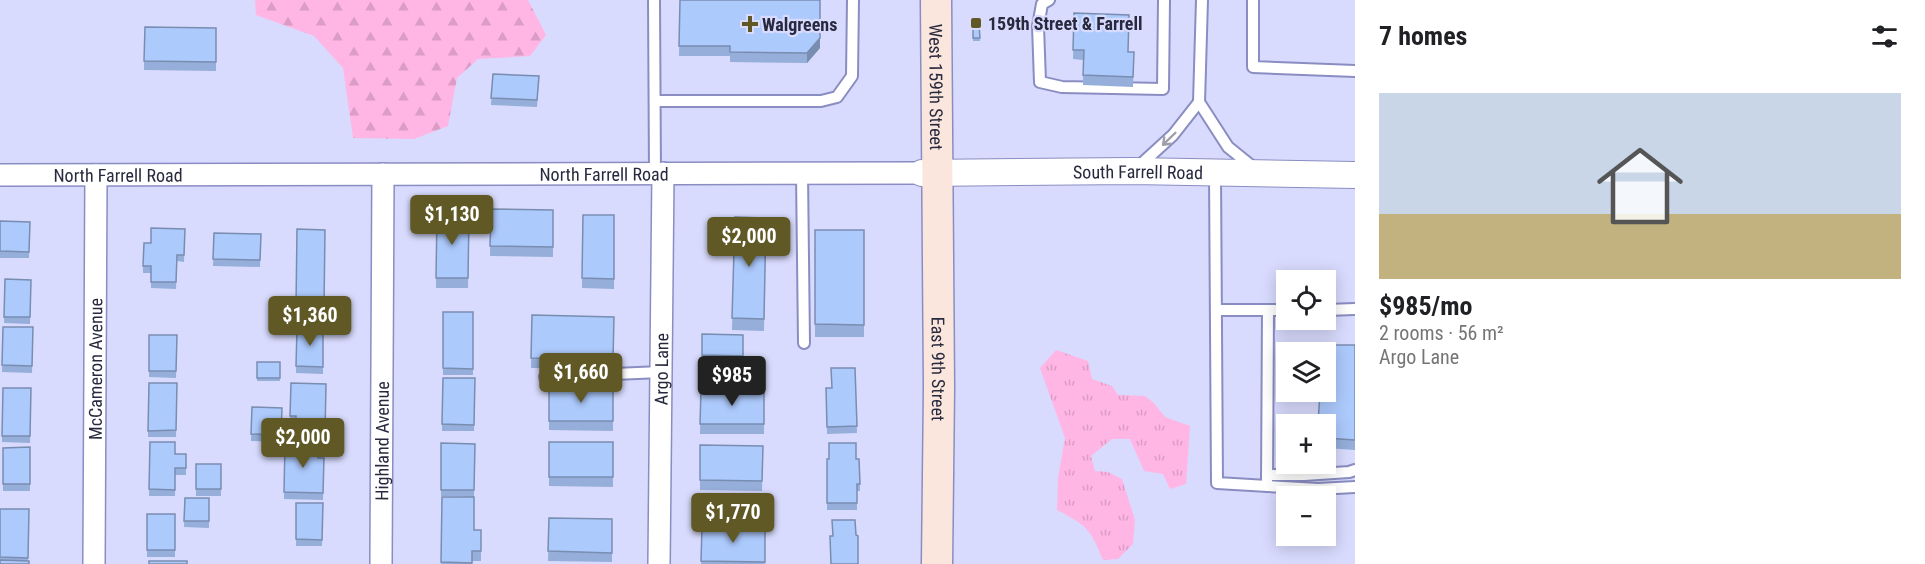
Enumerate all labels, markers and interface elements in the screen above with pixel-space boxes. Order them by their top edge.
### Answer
place label: 159th Street & Farrell [988,13,1143,34]
place label: Walgreens [762,14,837,35]
marker: 159th Street & Farrell [969,16,983,30]
marker: Walgreens [743,17,757,31]
icon: filters [1868,20,1901,53]
text: 7 homes [1379,21,1467,51]
street label: West 159th Street [926,24,948,150]
one-way arrow [1161,131,1176,146]
icon: home [1586,132,1694,240]
street label: South Farrell Road [1073,160,1203,183]
street label: North Farrell Road [539,163,669,184]
street label: North Farrell Road [53,164,183,185]
pin: $1,130 [403,195,501,246]
text: $1,130 [424,202,480,226]
pin: $2,000 [700,217,798,268]
text: $2,000 [721,224,777,248]
map controls [1276,270,1336,546]
button: locate [1276,270,1336,330]
text: $985/mo [1379,291,1472,321]
pin: $1,360 [261,296,359,347]
street label: McCameron Avenue [84,298,106,440]
text: $1,360 [282,303,338,327]
street label: East 9th Street [928,317,950,421]
text: 2 rooms · 56 m² [1379,321,1504,345]
street label: Argo Lane [650,333,672,405]
button: layers [1276,342,1336,402]
text: Argo Lane [1379,345,1459,369]
pin: $1,660 [532,353,630,404]
pin: $985 [696,356,768,407]
text: $1,660 [553,360,609,384]
text: $985 [712,363,752,387]
street label: Highland Avenue [371,381,392,501]
button: + [1276,414,1336,474]
pin: $2,000 [254,418,352,469]
text: $2,000 [275,425,331,449]
button: − [1276,486,1336,546]
pin: $1,770 [684,493,782,544]
text: $1,770 [705,500,761,524]

